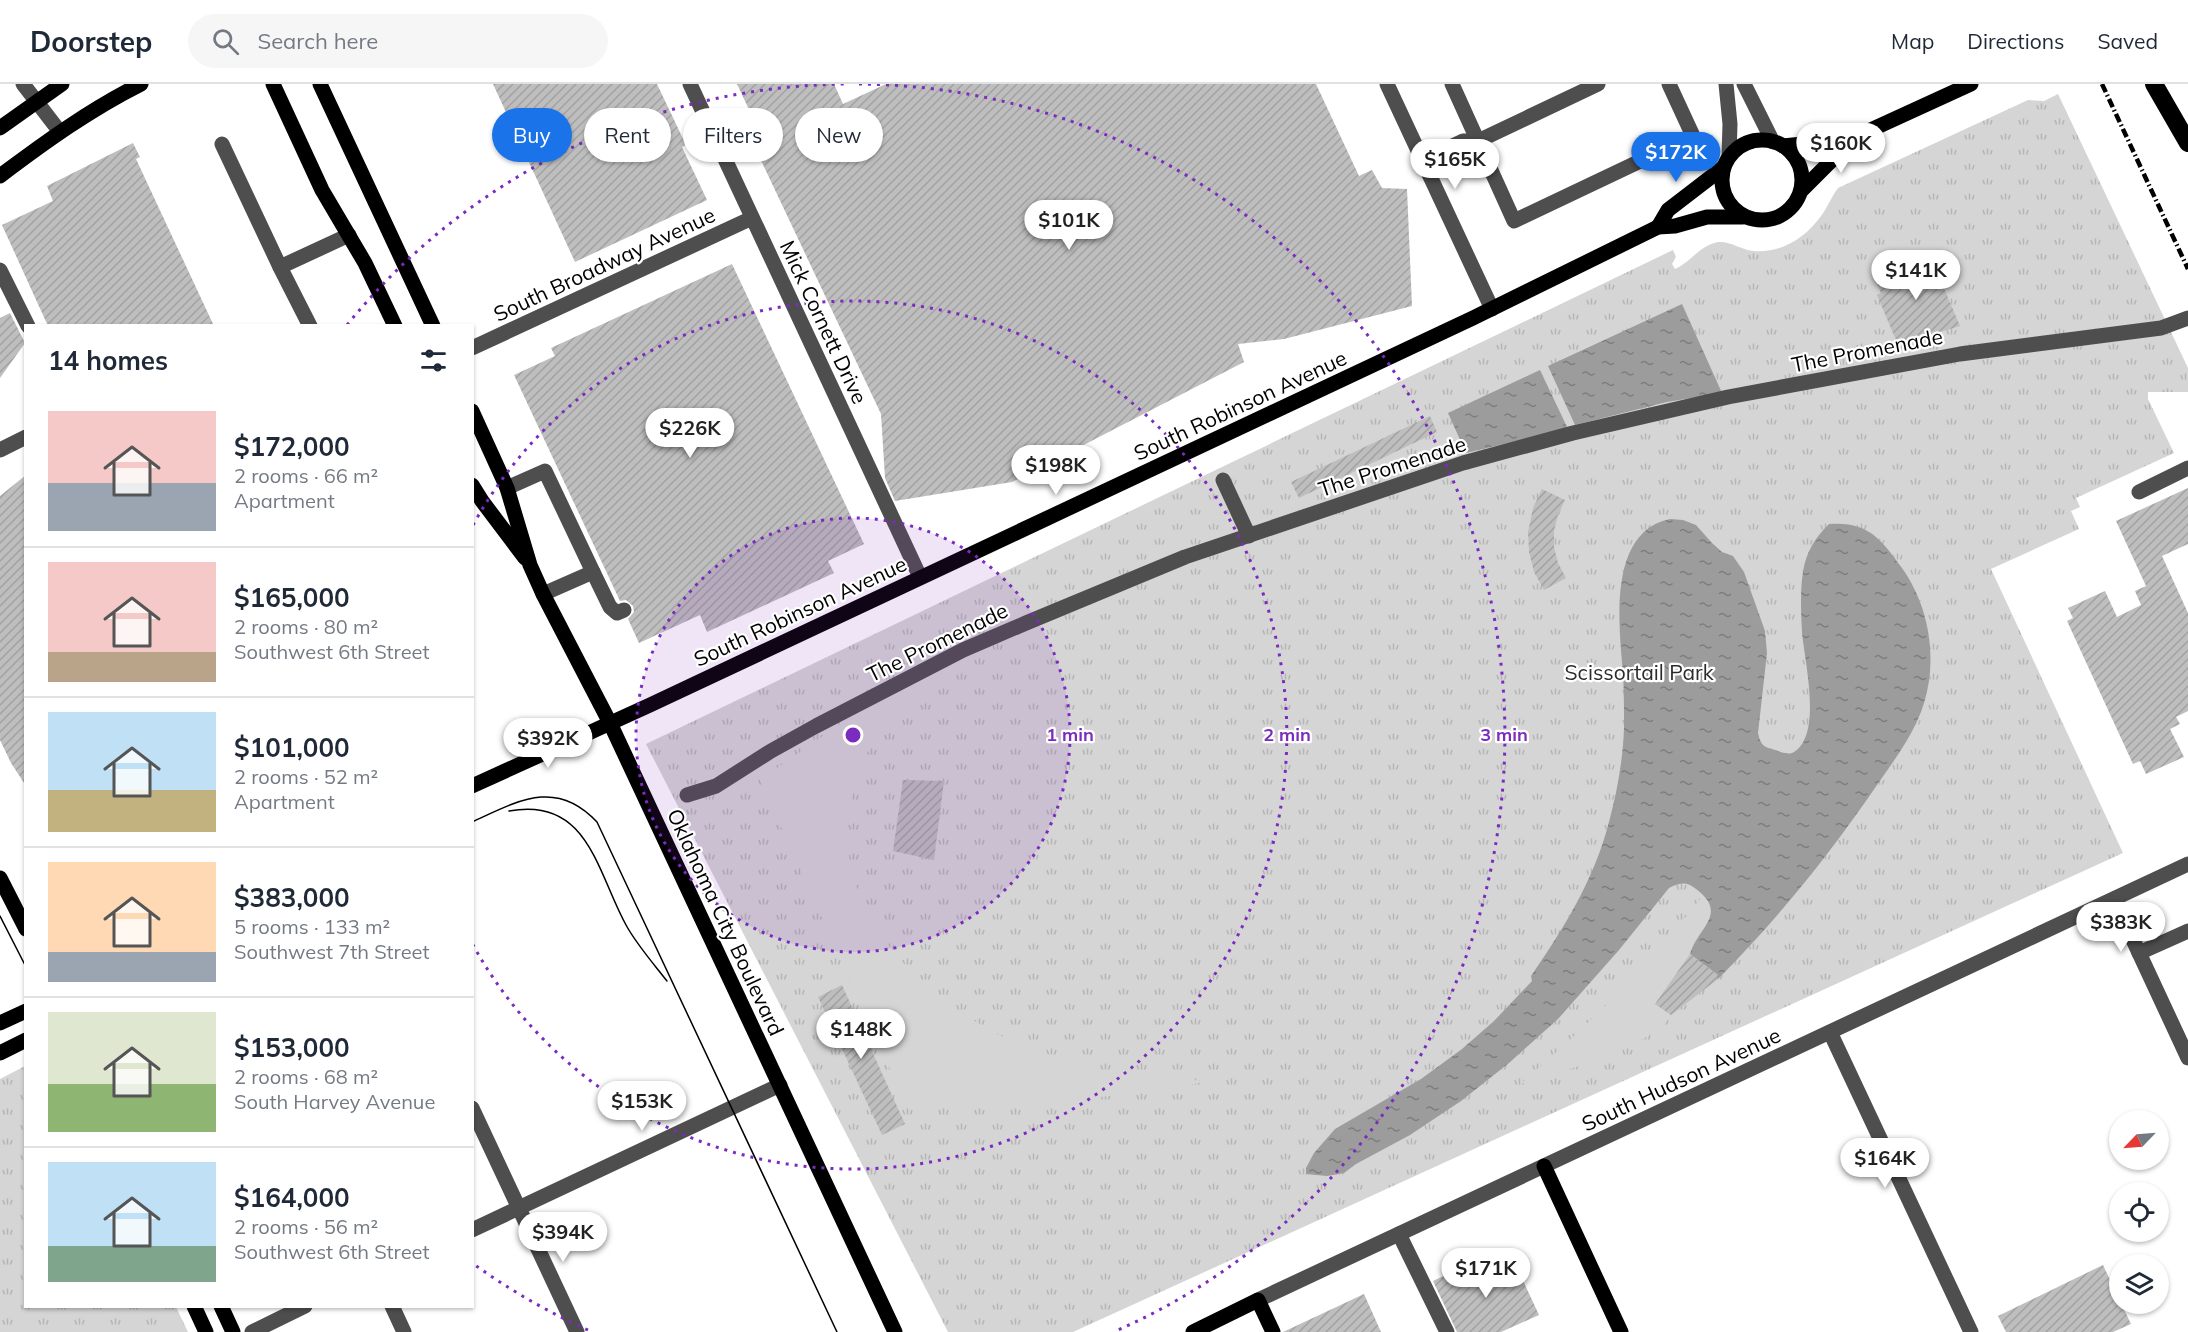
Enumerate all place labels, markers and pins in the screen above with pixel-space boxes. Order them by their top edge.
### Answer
pin: $160K [1799,123,1883,174]
pin: $172K [1634,132,1718,183]
pin: $165K [1413,139,1497,190]
pin: $101K [1027,200,1111,251]
pin: $141K [1874,250,1958,301]
pin: $226K [648,408,732,459]
pin: $198K [1014,445,1098,496]
pin: $392K [506,718,590,769]
centre of rings [843,725,863,745]
pin: $383K [2079,902,2163,953]
pin: $148K [819,1009,903,1060]
pin: $153K [600,1081,684,1132]
pin: $164K [1843,1138,1927,1189]
pin: $394K [521,1212,605,1263]
pin: $171K [1444,1248,1528,1299]

